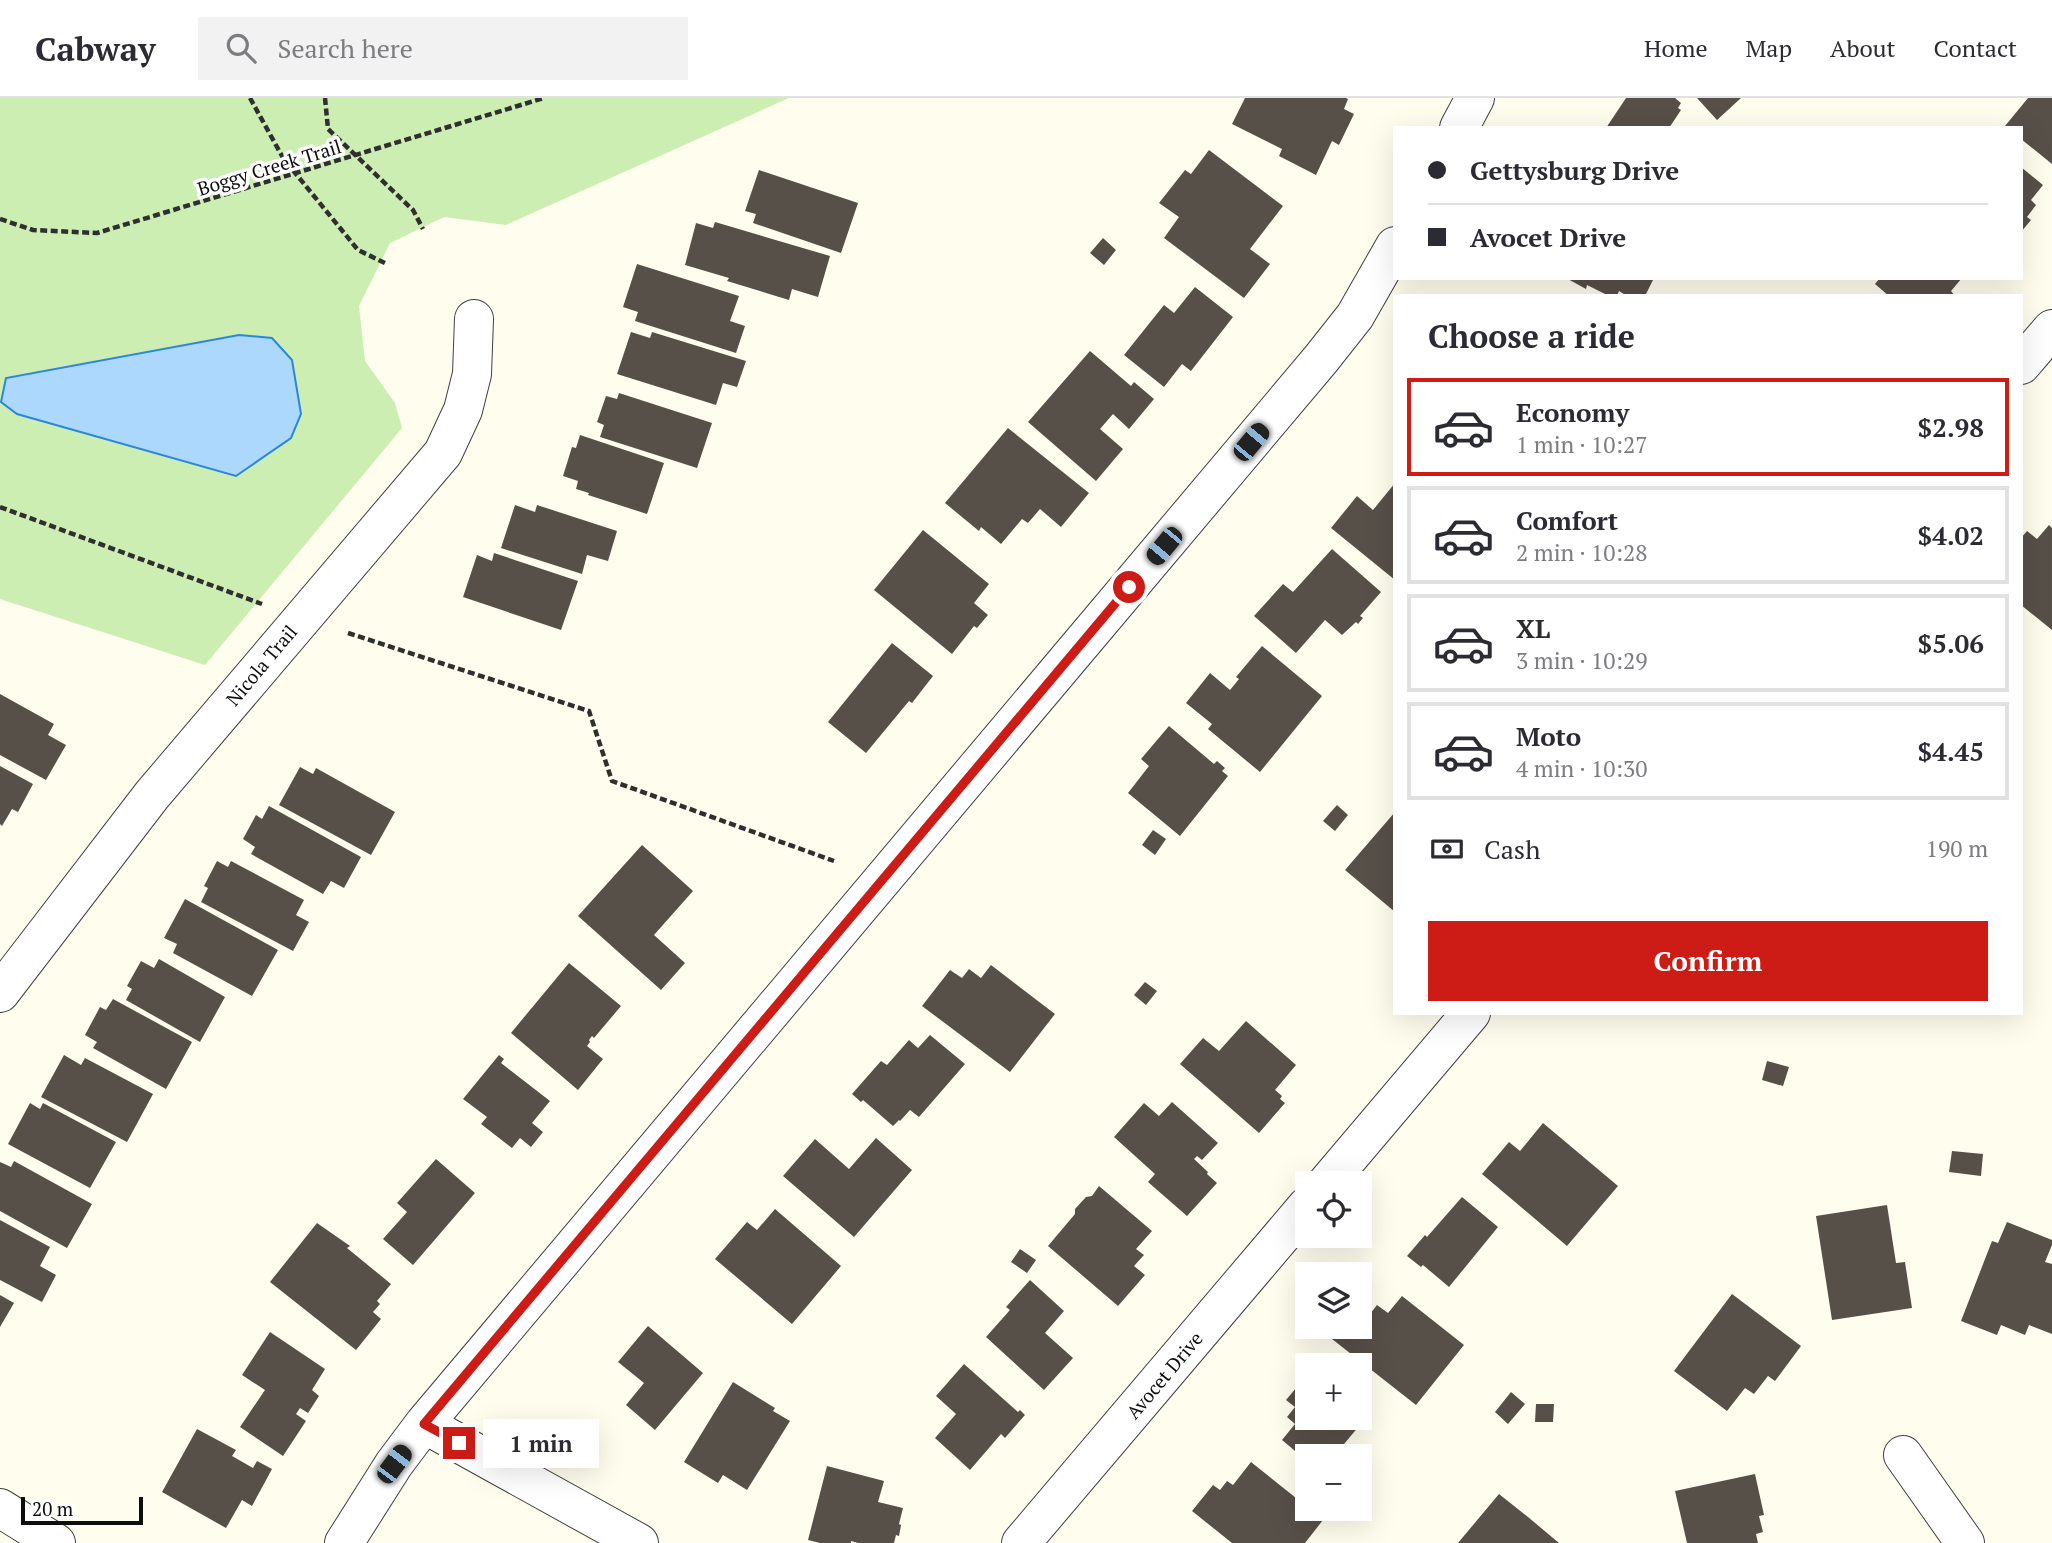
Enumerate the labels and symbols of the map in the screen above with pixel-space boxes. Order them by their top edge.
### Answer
street label: Boggy Creek Trail [194,133,344,201]
car [1230,419,1273,465]
car [1143,523,1186,569]
route start [1113,571,1145,603]
street label: Nicola Trail [220,619,302,711]
street label: Avocet Drive [1120,1326,1208,1424]
callout: 1 min [484,1418,599,1468]
route end [443,1427,475,1459]
car [373,1441,416,1487]
scale bar [21,1494,144,1526]

